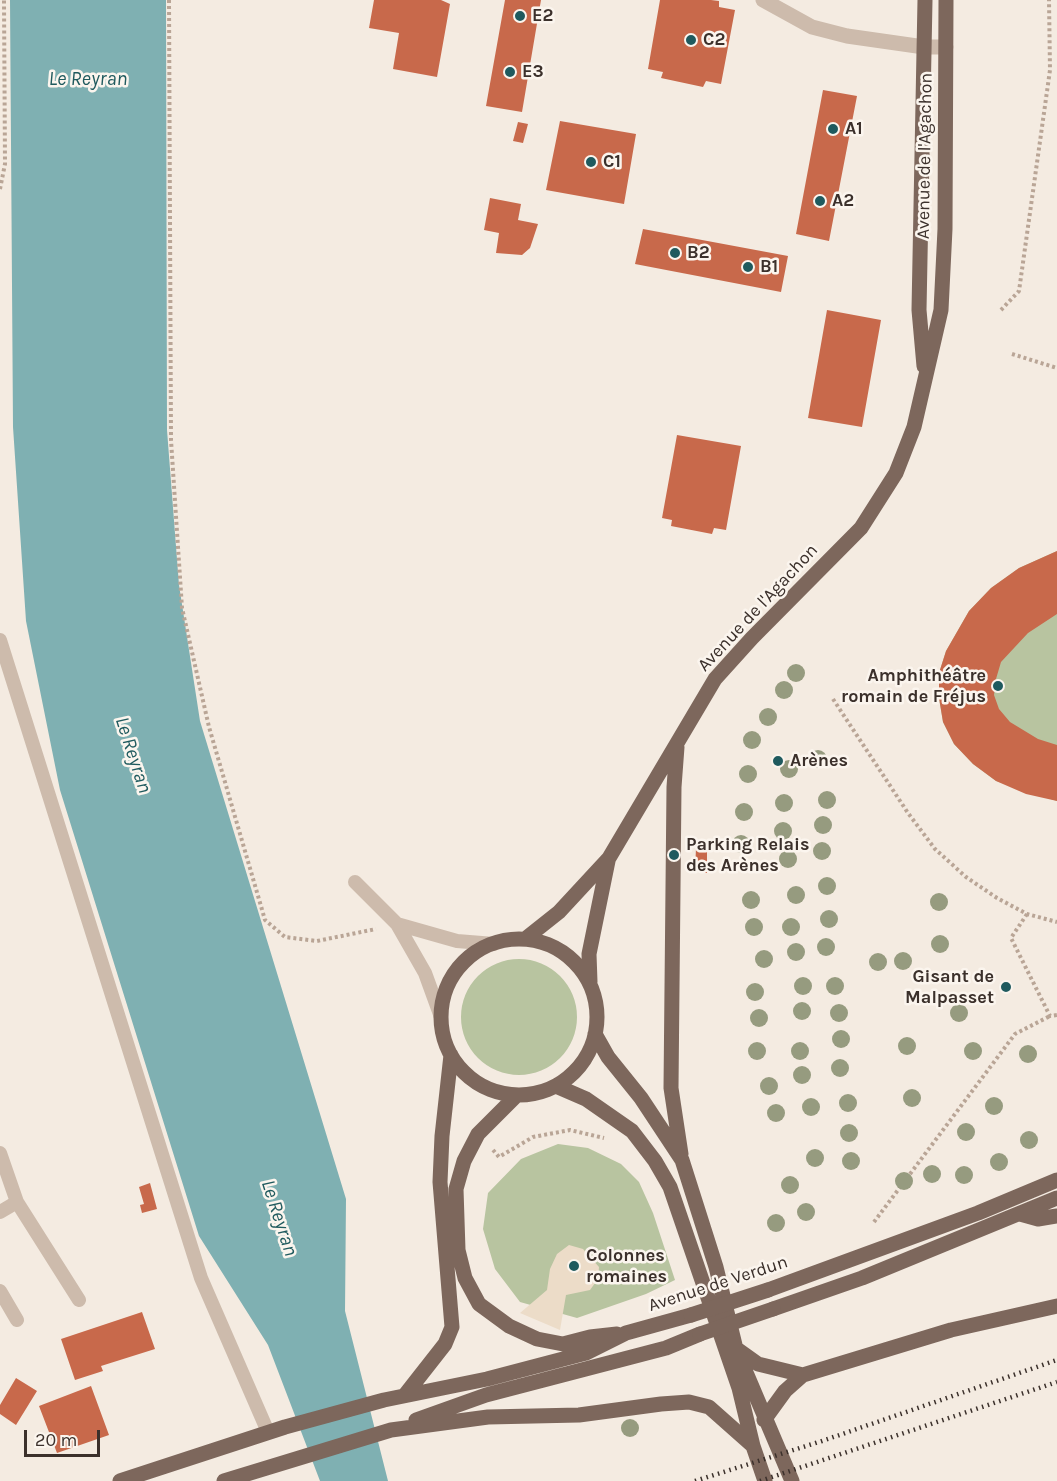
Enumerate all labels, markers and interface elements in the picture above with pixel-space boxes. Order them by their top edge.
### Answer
place label: E2 [532,5,553,27]
marker: E2 [513,9,527,23]
place label: C2 [703,29,725,51]
marker: C2 [684,33,698,47]
place label: E3 [522,61,544,83]
marker: E3 [503,65,517,79]
water label: Le Reyran [49,67,127,91]
street label: Avenue de l'Agachon [913,73,937,239]
place label: A1 [845,118,863,140]
marker: A1 [826,122,840,136]
place label: C1 [603,151,621,173]
marker: C1 [584,155,598,169]
place label: A2 [832,190,854,212]
marker: A2 [813,194,827,208]
place label: B2 [687,242,710,264]
marker: B2 [668,246,682,260]
place label: B1 [760,256,778,278]
marker: B1 [741,260,755,274]
street label: Avenue de l'Agachon [693,540,823,676]
place label: Amphithéâtre romain de Fréjus [841,665,986,708]
marker: Amphithéâtre romain de Fréjus [991,679,1005,693]
water label: Le Reyran [109,714,157,796]
place label: Arènes [790,750,848,772]
marker: Arènes [771,754,785,768]
place label: Parking Relais des Arènes [686,834,809,876]
marker: Parking Relais des Arènes [667,848,681,862]
place label: Gisant de Malpasset [905,966,994,1008]
marker: Gisant de Malpasset [999,980,1013,994]
water label: Le Reyran [255,1177,303,1259]
place label: Colonnes romaines [586,1245,667,1288]
street label: Avenue de Verdun [646,1251,790,1317]
marker: Colonnes romaines [567,1259,581,1273]
scale bar [27,1418,104,1456]
text: 20 m [35,1429,77,1451]

